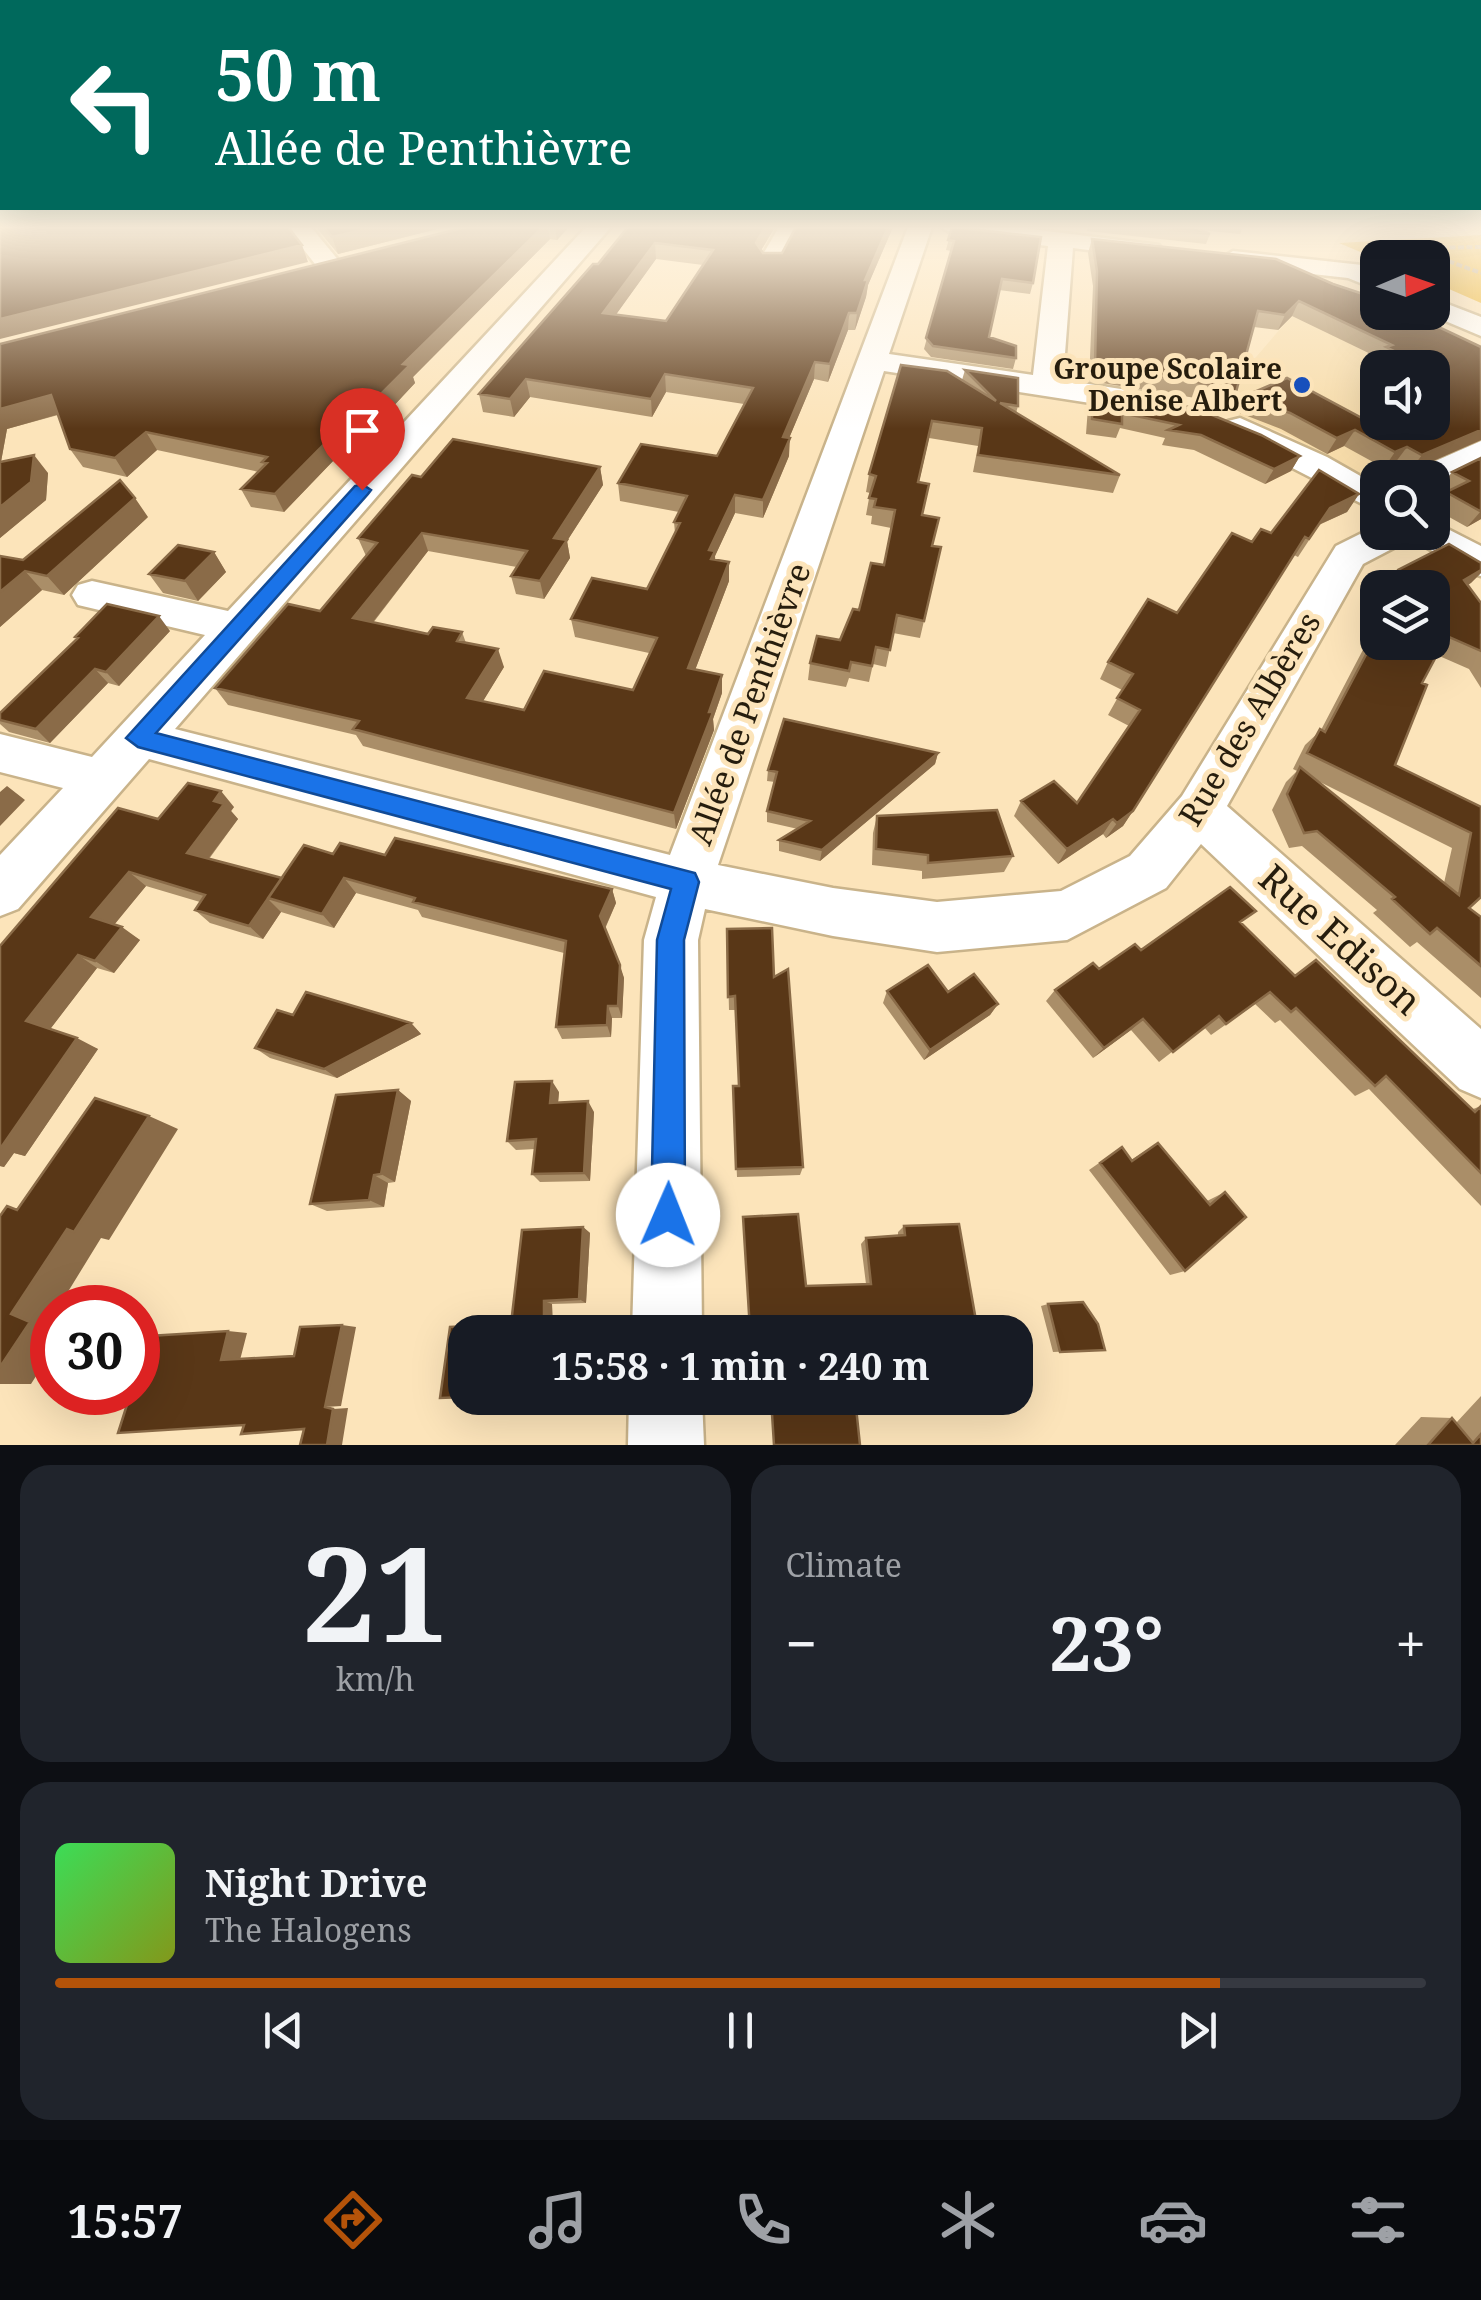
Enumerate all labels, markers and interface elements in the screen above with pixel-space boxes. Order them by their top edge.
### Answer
text: 50 m [215,26,381,122]
icon: left [50,40,180,170]
text: Allée de Penthièvre [215,117,632,178]
north arrow [1360,240,1450,330]
map controls [1360,240,1450,660]
place label: Groupe Scolaire Denise Albert [1053,349,1282,419]
button: sound [1360,350,1450,440]
marker: Groupe Scolaire Denise Albert [1291,374,1313,396]
pin [320,388,405,491]
icon: arrive [335,403,390,458]
button: search [1360,460,1450,550]
street label: Allée de Penthièvre [678,557,820,850]
button: layers [1360,570,1450,660]
street label: Rue des Albères [1168,603,1330,833]
street label: Rue Edison [1249,852,1434,1025]
position arrow [616,1163,720,1267]
speed limit sign: 30 [30,1285,160,1415]
text: 15:58 · 1 min · 240 m [551,1339,930,1391]
text: 21 [302,1503,449,1680]
text: Climate [786,1543,902,1586]
text: 23° [1049,1591,1164,1693]
text: − [786,1605,817,1680]
text: + [1395,1605,1426,1680]
text: km/h [336,1657,415,1700]
text: Night Drive [205,1856,427,1908]
text: The Halogens [205,1908,412,1951]
icon: previous [256,2003,311,2058]
icon: pause [713,2003,768,2058]
icon: next [1170,2003,1225,2058]
icon: directions [318,2185,388,2255]
icon: music [523,2185,593,2255]
icon: phone [728,2185,798,2255]
icon: climate [933,2185,1003,2255]
icon: car [1138,2185,1208,2255]
icon: filters [1343,2185,1413,2255]
text: 15:57 [68,2190,183,2251]

